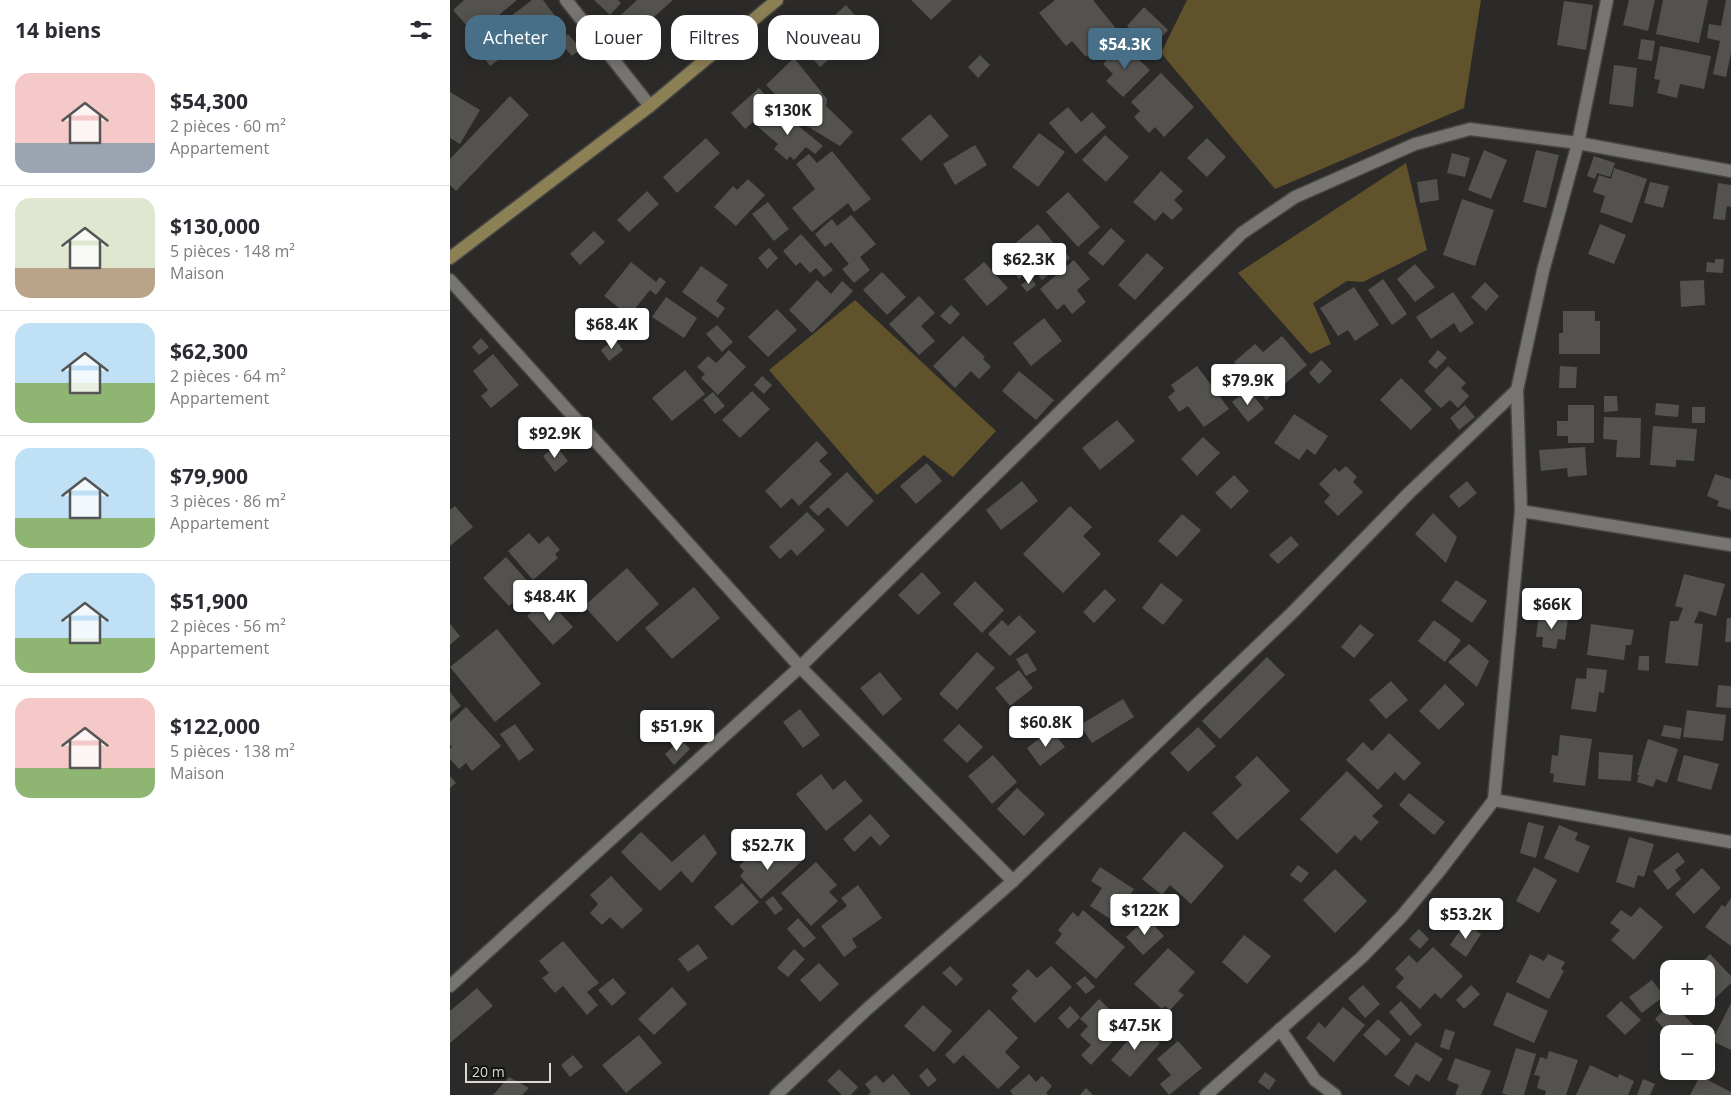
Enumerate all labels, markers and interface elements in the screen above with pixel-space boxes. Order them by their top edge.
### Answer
chip: Acheter [465,15,566,60]
chip: Louer [576,15,661,60]
chip: Filtres [671,15,758,60]
chip: Nouveau [768,15,879,60]
text: 14 biens [15,16,101,44]
icon: filters [407,16,435,44]
pin: $54.3K [1084,28,1166,70]
text: $54.3K [1099,33,1151,55]
text: $54,300 [170,87,248,115]
icon: home [55,93,115,153]
pin: $130K [753,94,823,136]
text: $130K [764,99,812,121]
text: 2 pièces · 60 m² [170,115,286,137]
text: Appartement [170,137,269,159]
text: $130,000 [170,212,260,240]
icon: home [55,218,115,278]
text: 5 pièces · 148 m² [170,240,295,262]
pin: $62.3K [988,242,1070,285]
text: $62.3K [1003,248,1055,270]
text: Maison [170,262,224,284]
pin: $68.4K [571,308,653,350]
text: $68.4K [586,313,638,335]
text: $62,300 [170,337,248,365]
icon: home [55,343,115,403]
pin: $79.9K [1207,364,1289,406]
text: 2 pièces · 64 m² [170,365,286,387]
text: $79.9K [1222,369,1274,391]
text: Appartement [170,387,269,409]
pin: $92.9K [514,416,596,459]
text: $92.9K [529,422,581,444]
text: $79,900 [170,462,248,490]
icon: home [55,468,115,528]
text: 3 pièces · 86 m² [170,490,286,512]
text: Appartement [170,512,269,534]
pin: $48.4K [509,580,591,622]
text: $48.4K [524,585,576,607]
text: $51,900 [170,587,248,615]
pin: $66K [1522,588,1582,630]
icon: home [55,593,115,653]
text: $66K [1533,593,1571,615]
text: 2 pièces · 56 m² [170,615,286,637]
text: Appartement [170,637,269,659]
pin: $60.8K [1005,706,1087,748]
pin: $51.9K [636,710,718,752]
text: $60.8K [1020,711,1072,733]
text: $122,000 [170,712,260,740]
text: $51.9K [651,715,703,737]
icon: home [55,718,115,778]
text: 5 pièces · 138 m² [170,740,295,762]
text: Maison [170,762,224,784]
pin: $52.7K [727,828,809,871]
text: $52.7K [742,834,794,856]
pin: $122K [1110,894,1180,936]
pin: $53.2K [1425,898,1507,940]
text: $122K [1121,899,1169,921]
text: $53.2K [1440,903,1492,925]
map controls [1660,960,1715,1080]
button: + [1660,960,1715,1015]
pin: $47.5K [1094,1008,1176,1051]
text: $47.5K [1109,1014,1161,1036]
button: − [1660,1025,1715,1080]
scale bar [465,1060,551,1083]
text: 20 m [472,1062,505,1081]

